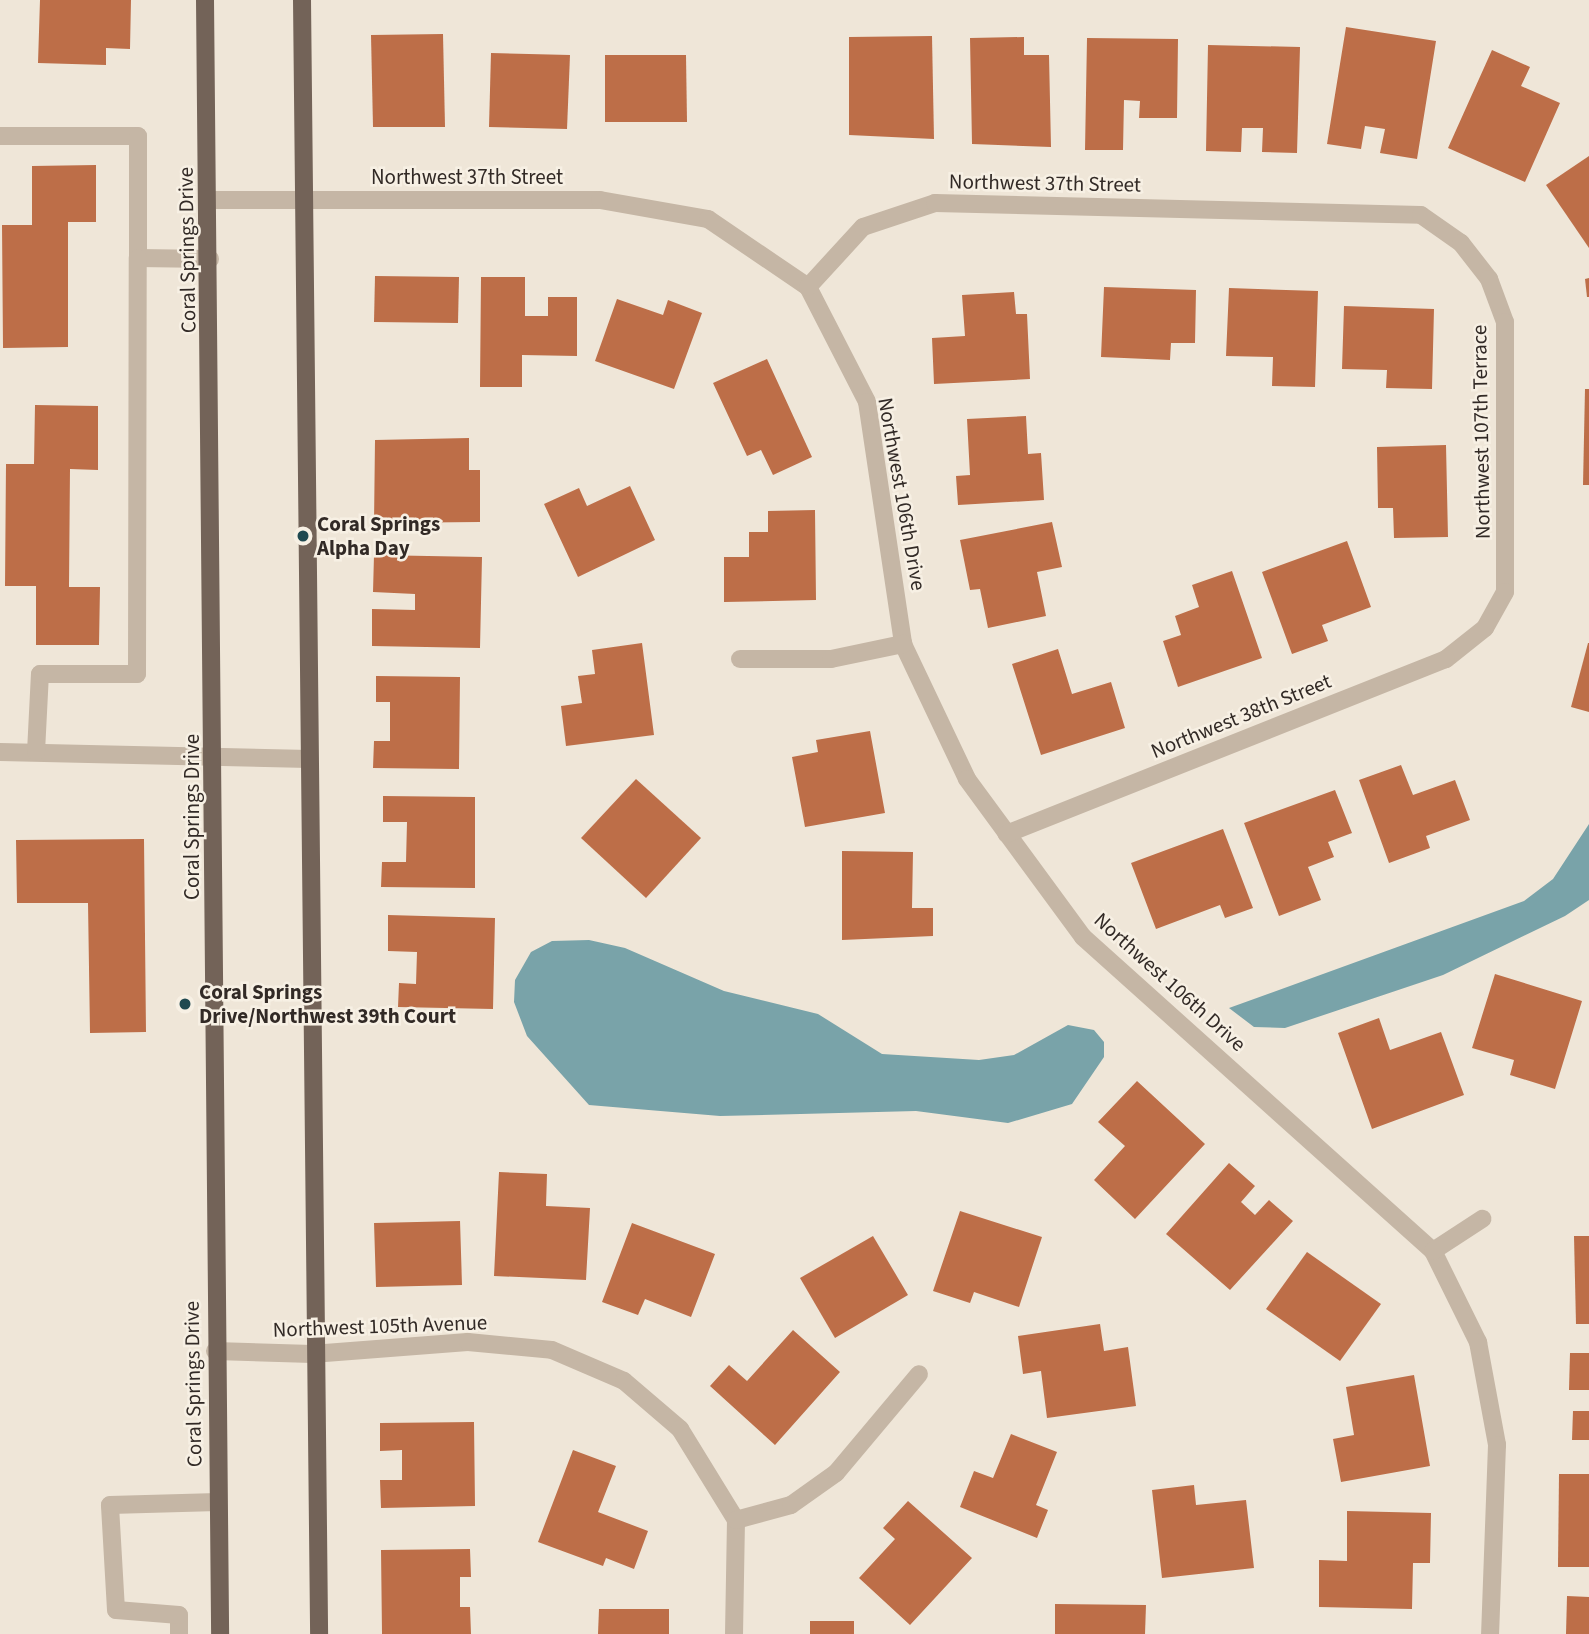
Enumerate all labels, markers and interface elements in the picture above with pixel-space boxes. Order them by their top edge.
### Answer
street label: Northwest 37th Street [371,164,563,190]
street label: Coral Springs Drive [173,167,201,333]
street label: Northwest 37th Street [949,169,1141,197]
street label: Northwest 107th Terrace [1467,325,1495,539]
street label: Northwest 106th Drive [873,396,931,592]
place label: Coral Springs Alpha Day [317,511,440,561]
marker: Coral Springs Alpha Day [295,528,311,544]
street label: Northwest 38th Street [1147,668,1335,764]
street label: Coral Springs Drive [179,734,205,900]
street label: Northwest 106th Drive [1089,907,1251,1057]
place label: Coral Springs Drive/Northwest 39th Court [199,979,456,1029]
marker: Coral Springs Drive/Northwest 39th Court [177,996,193,1012]
street label: Coral Springs Drive [179,1301,207,1467]
street label: Northwest 105th Avenue [272,1310,488,1342]

